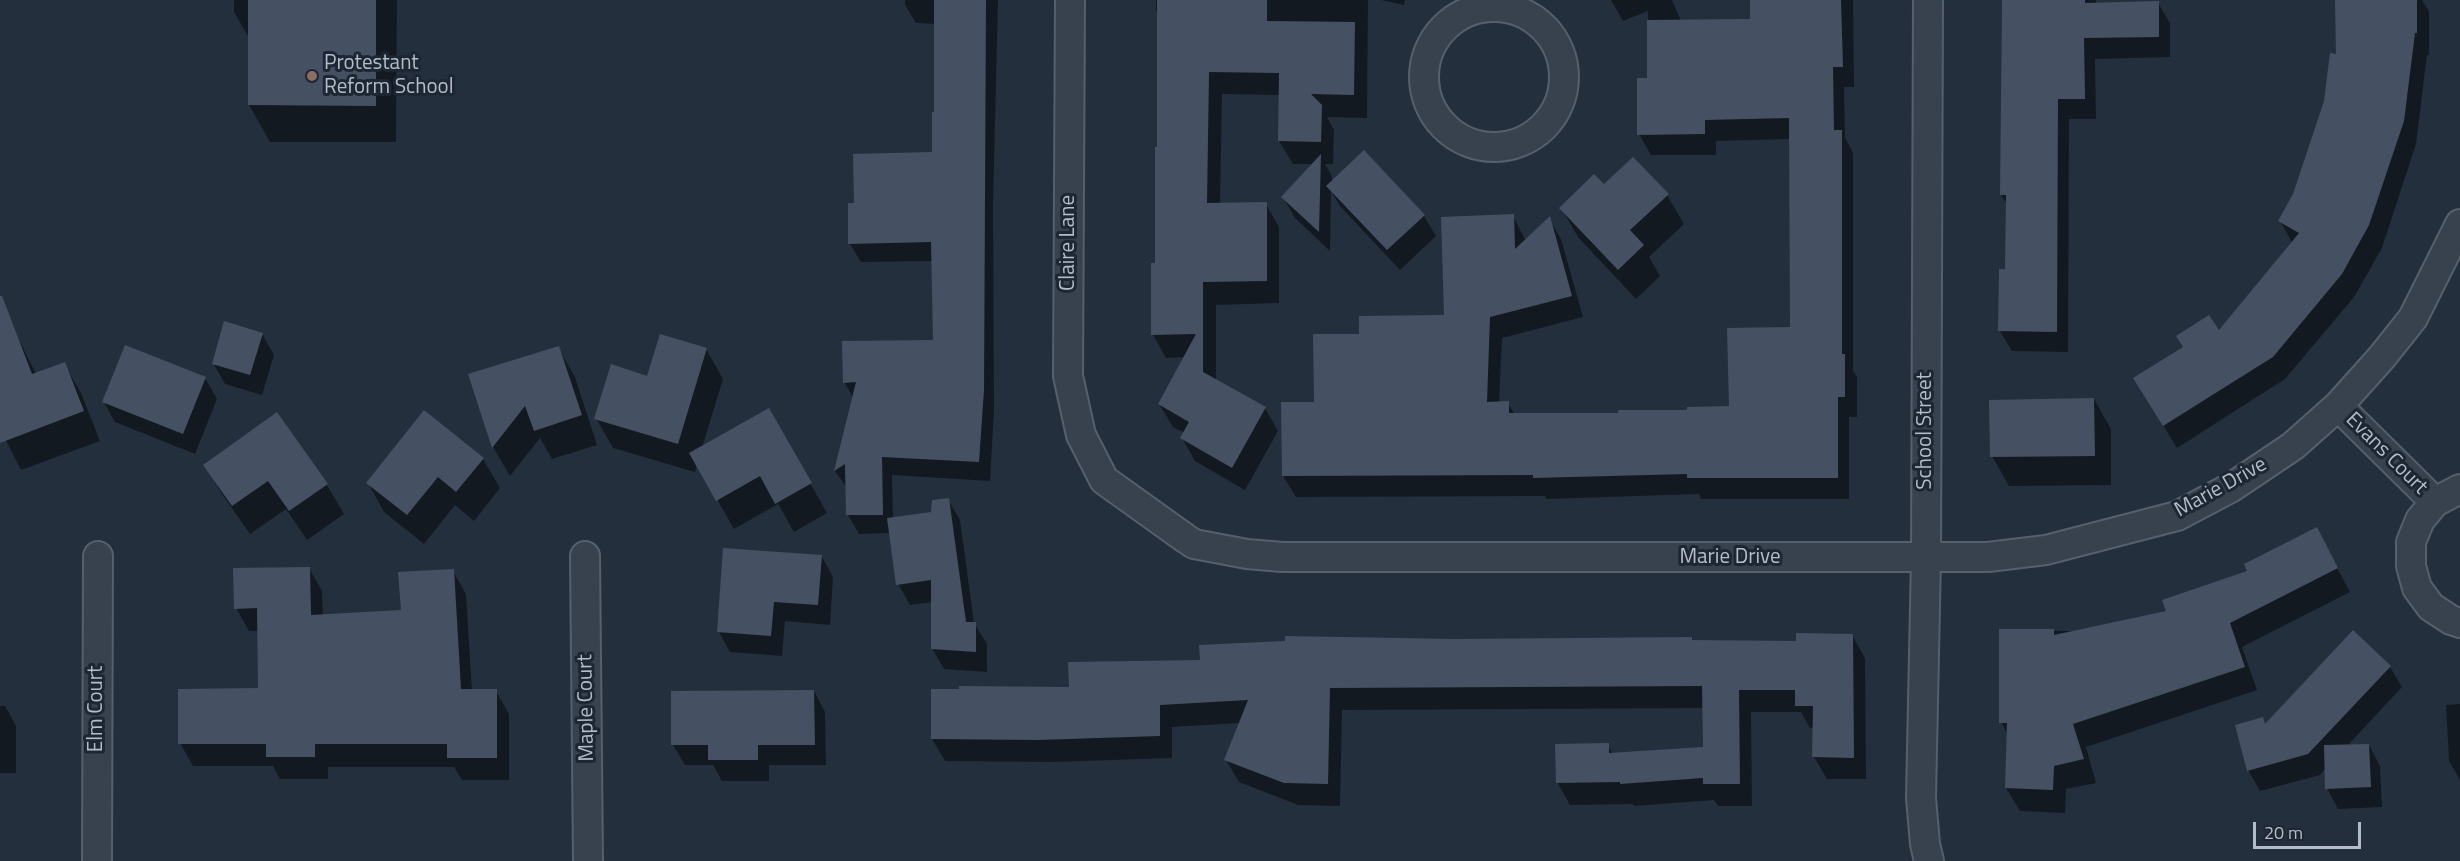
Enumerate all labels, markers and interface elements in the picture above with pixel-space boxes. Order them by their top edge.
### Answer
place label: Protestant Reform School [324,51,453,101]
marker: Protestant Reform School [305,69,319,83]
street label: Claire Lane [1056,195,1082,291]
street label: School Street [1913,372,1939,490]
street label: Evans Court [2340,408,2432,500]
street label: Marie Drive [2171,452,2271,524]
street label: Marie Drive [1679,545,1781,571]
street label: Maple Court [573,654,601,762]
street label: Elm Court [84,666,110,752]
scale bar [2256,810,2364,848]
text: 20 m [2264,819,2303,846]

